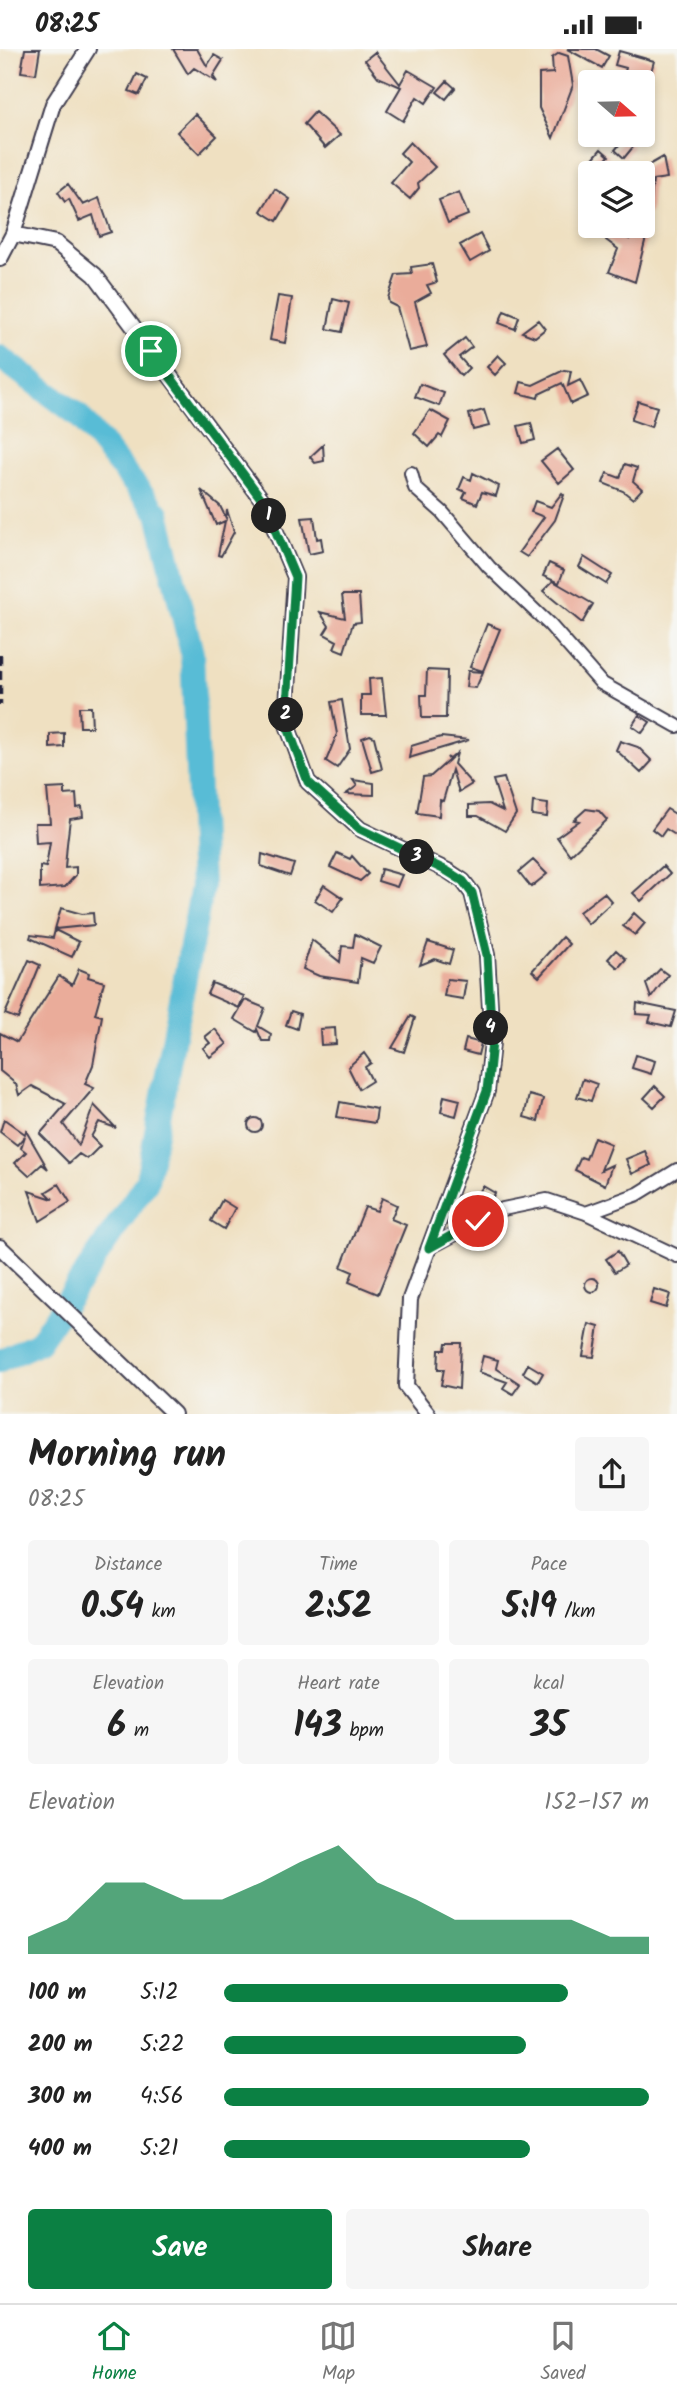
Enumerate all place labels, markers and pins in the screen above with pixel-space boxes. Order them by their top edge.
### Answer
pin [121,321,181,381]
pin: 1 [252,498,286,533]
pin: 2 [268,697,304,733]
pin: 3 [400,839,434,875]
pin: 4 [474,1011,508,1045]
pin [448,1191,508,1251]

